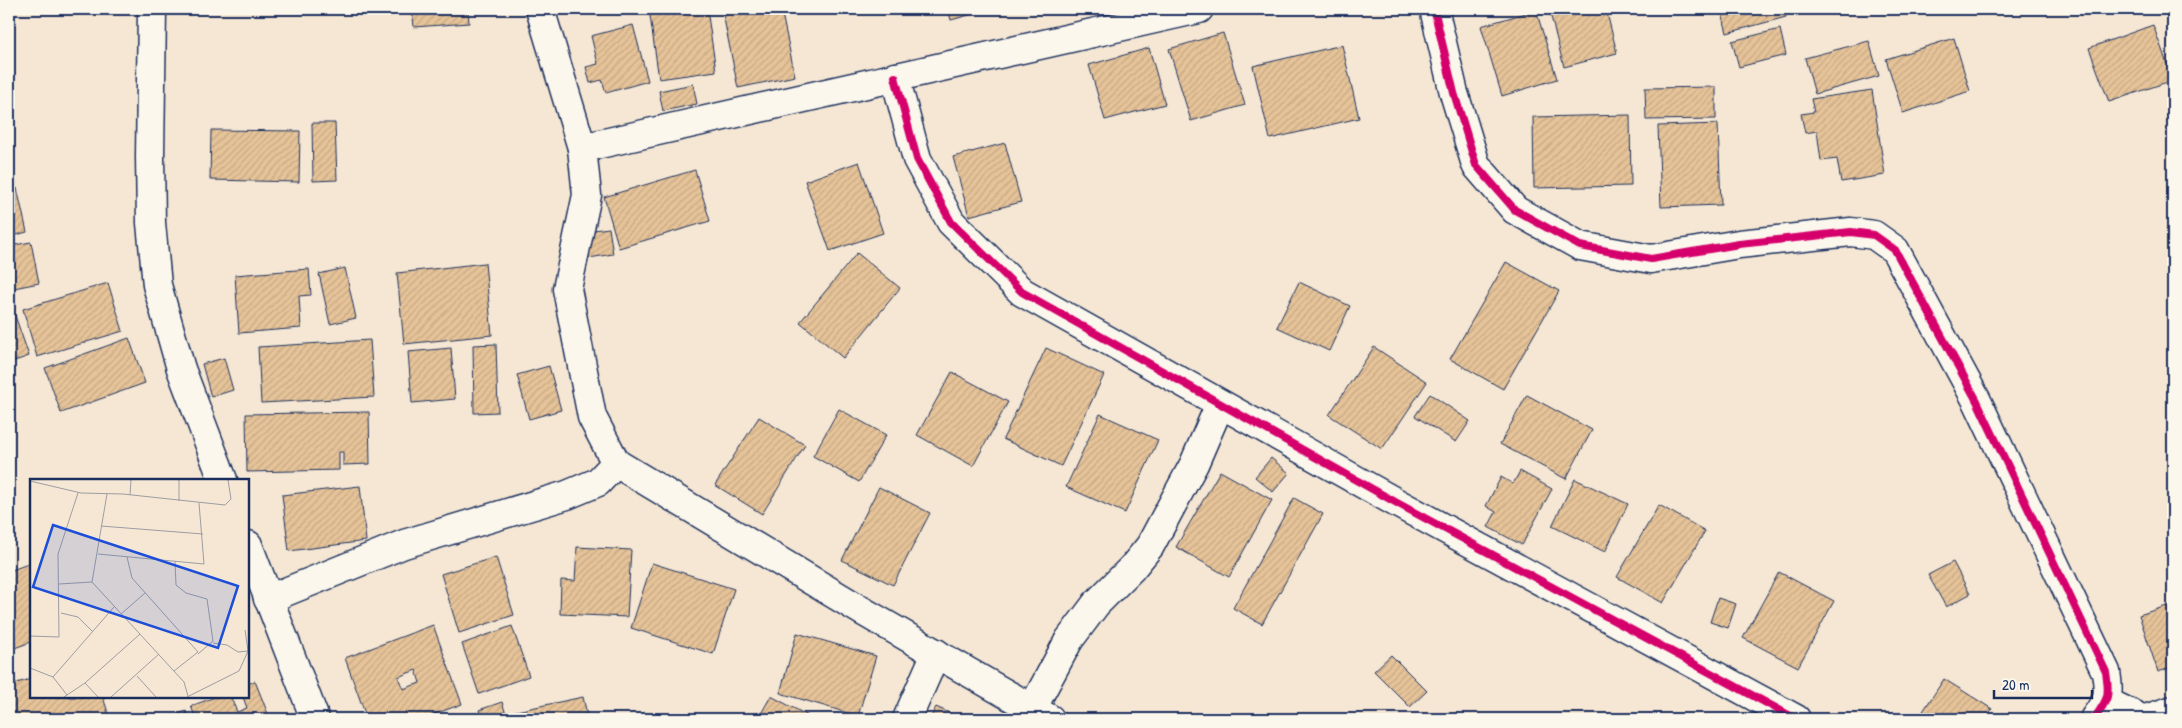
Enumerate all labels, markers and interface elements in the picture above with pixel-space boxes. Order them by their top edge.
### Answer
inset map [30,479,249,698]
scale bar [1994,668,2092,700]
text: 20 m [2002,674,2029,695]

